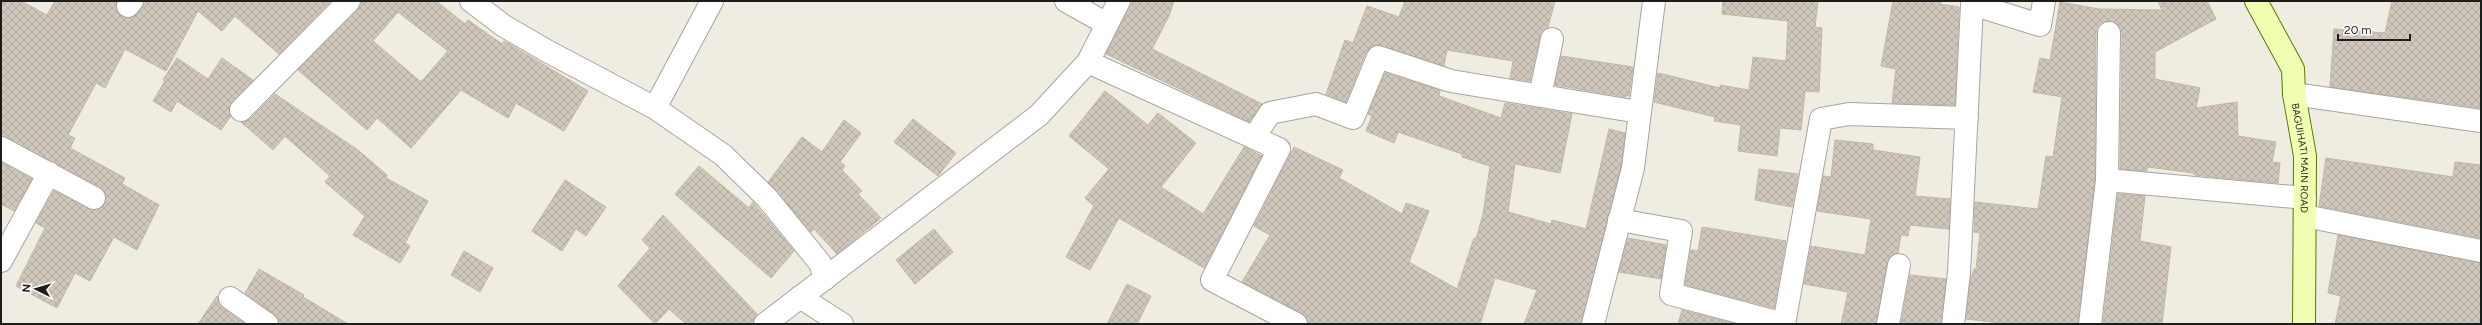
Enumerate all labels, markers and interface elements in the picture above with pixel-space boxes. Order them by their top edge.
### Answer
scale bar [2338,16,2410,42]
text: 20 m [2344,23,2372,37]
street label: BAGUIHATI MAIN ROAD [2289,102,2311,213]
north arrow [16,269,56,309]
text: N [20,283,33,293]

